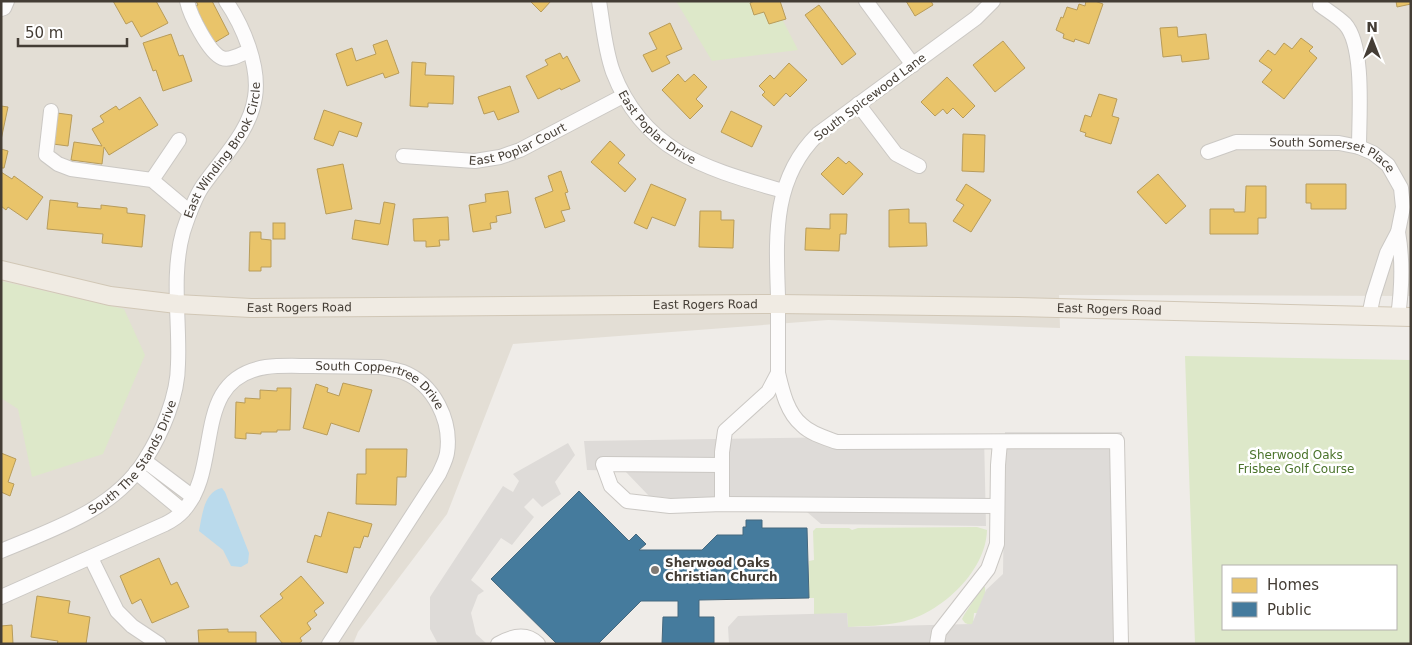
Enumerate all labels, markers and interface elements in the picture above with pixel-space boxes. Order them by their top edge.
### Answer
scale bar [18,15,126,47]
north arrow [1347,15,1397,65]
text: N [1366,19,1378,35]
text: 50 m [25,24,63,42]
street label: South Spicewood Lane [811,50,929,144]
street label: East Winding Brook Circle [181,82,263,220]
street label: East Poplar Drive [615,88,698,167]
street label: East Poplar Court [468,120,569,168]
street label: South Somerset Place [1269,135,1398,175]
street label: East Rogers Road [653,297,758,312]
street label: East Rogers Road [246,300,352,315]
street label: East Rogers Road [1057,301,1162,318]
street label: South Coppertree Drive [315,359,447,412]
street label: South The Stands Drive [86,398,179,517]
park label: Sherwood Oaks Frisbee Golf Course [1238,448,1354,476]
place label: Sherwood Oaks Christian Church [665,556,778,584]
marker: Sherwood Oaks Christian Church [649,564,661,576]
legend [1222,565,1397,630]
text: Homes [1267,576,1319,594]
text: Public [1267,601,1311,619]

